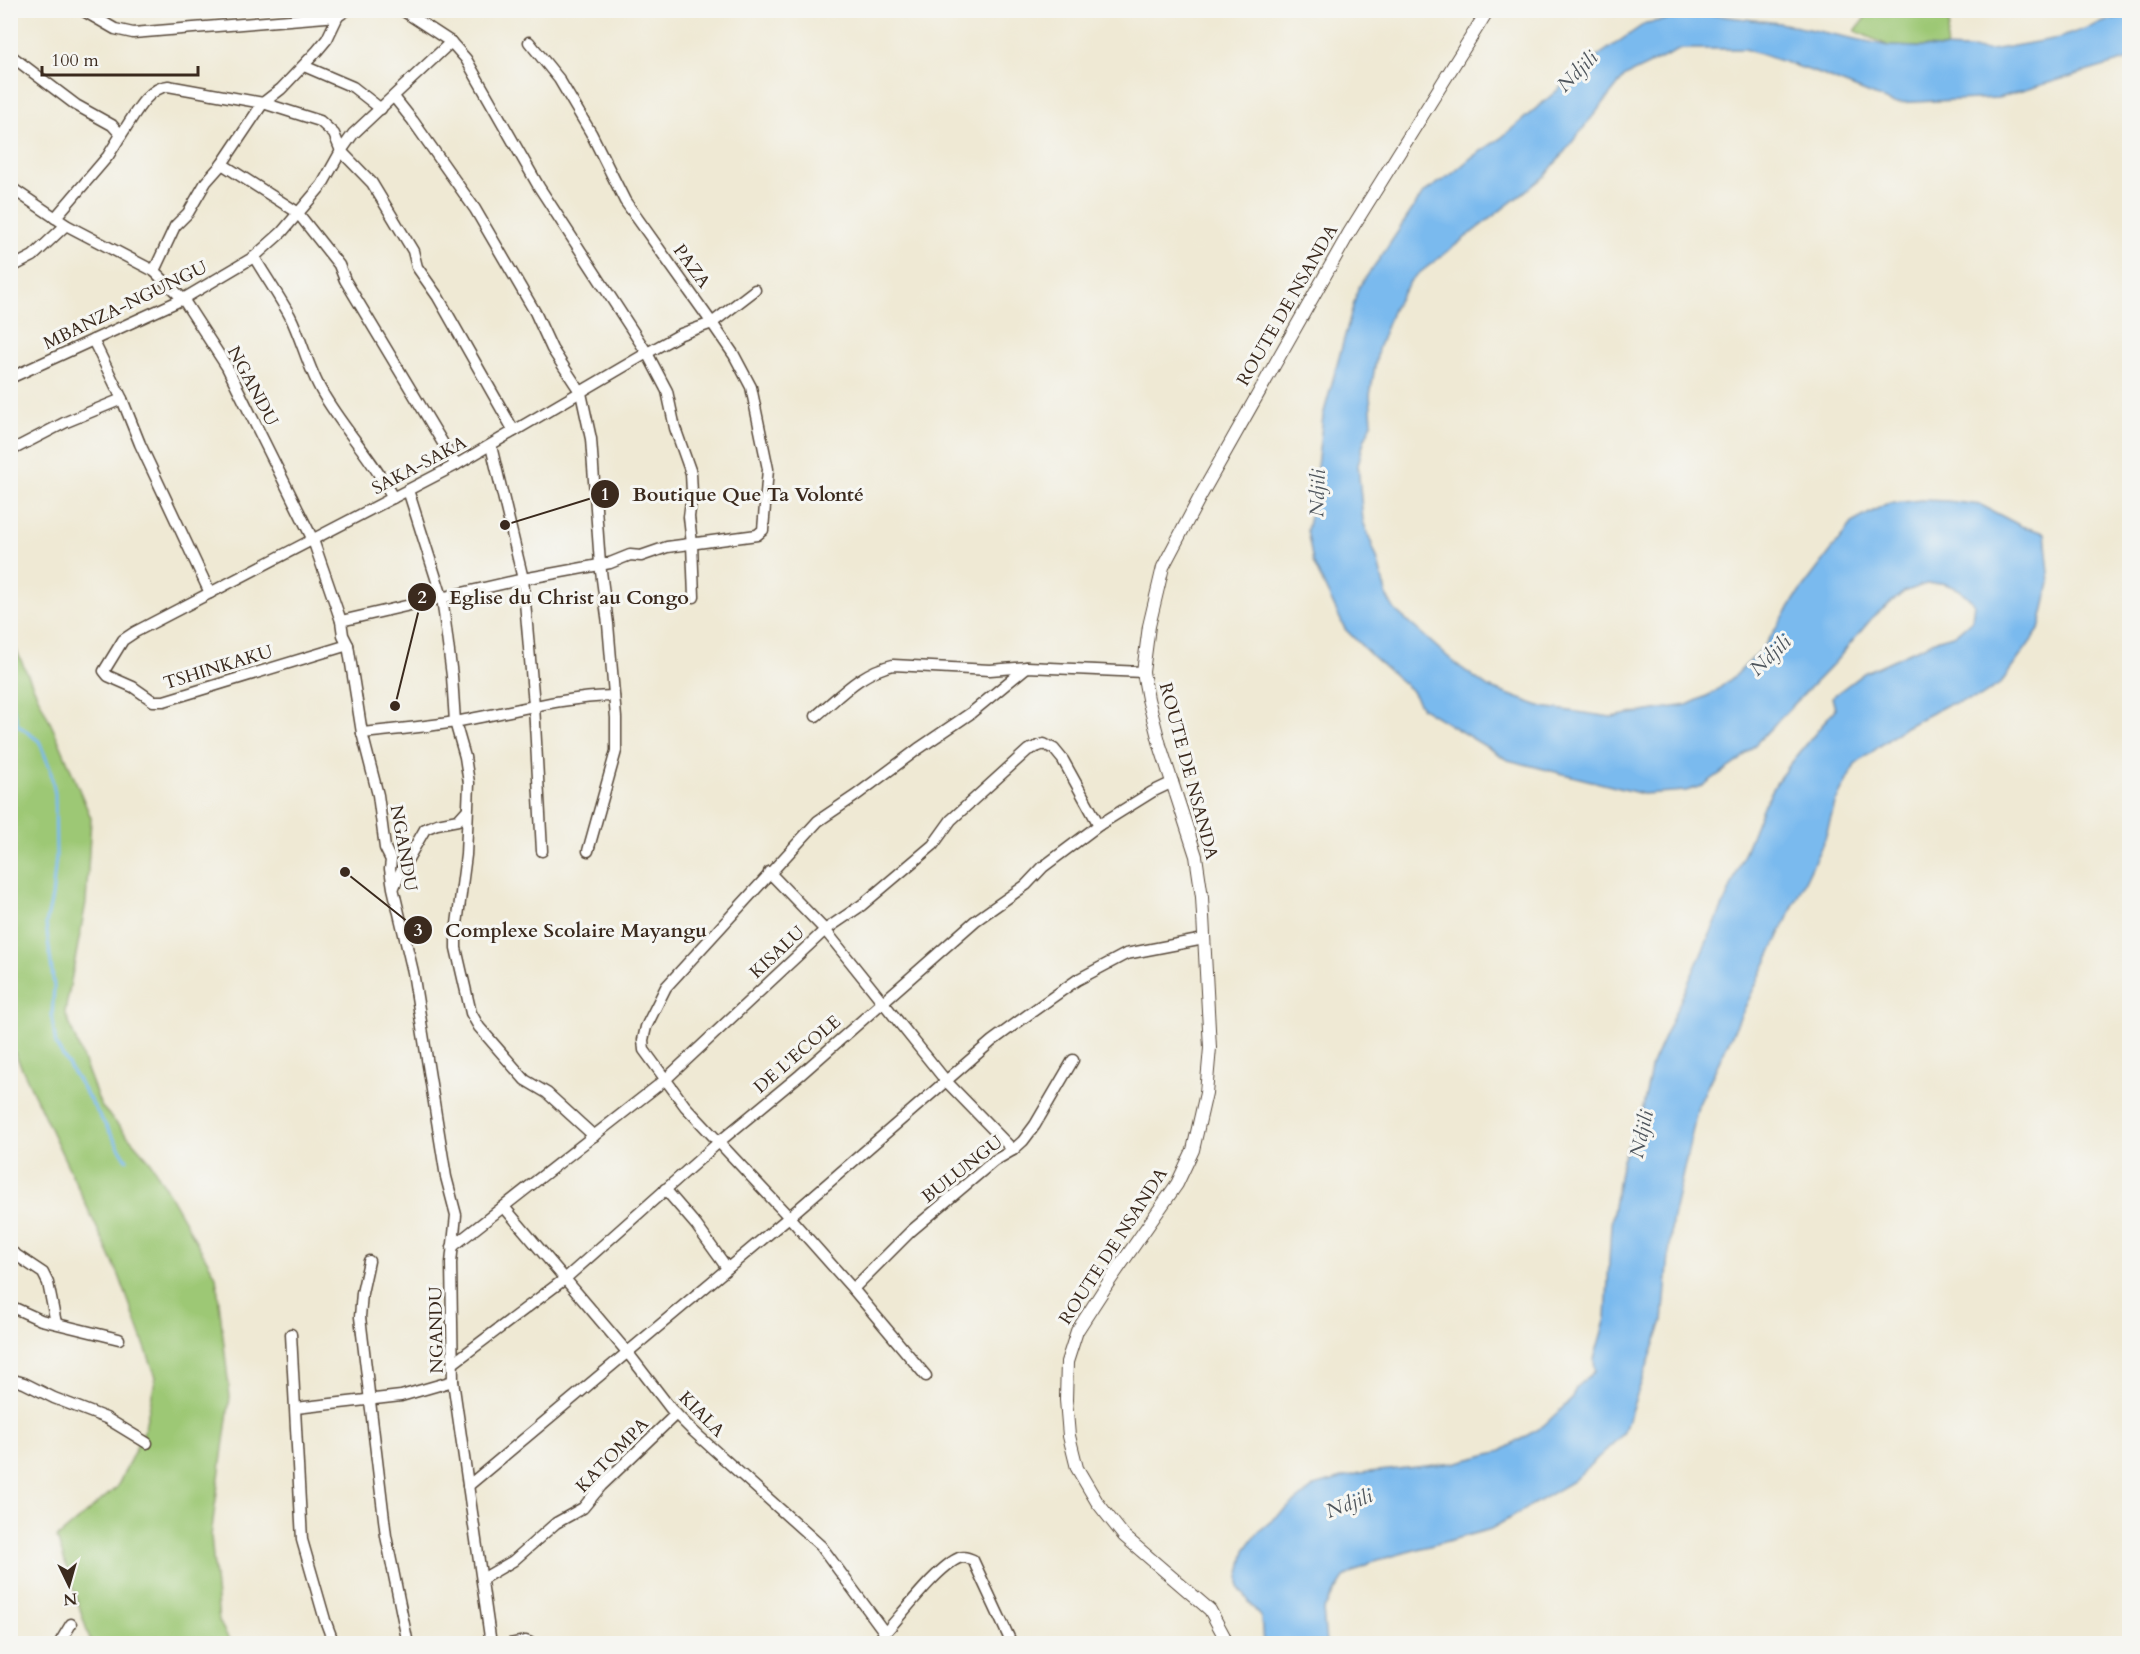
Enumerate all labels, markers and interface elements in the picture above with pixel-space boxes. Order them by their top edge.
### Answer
scale bar [42,39,198,77]
water label: Ndjili [1551,44,1604,98]
text: 100 m [51,48,99,73]
street label: ROUTE DE NSANDA [1231,220,1344,390]
street label: PAZA [667,239,716,294]
street label: MBANZA-NGUNGU [39,255,212,356]
street label: NGANDU [221,342,284,431]
street label: SAKA-SAKA [367,430,471,501]
water label: Ndjili [1303,468,1332,518]
callout: Boutique Que Ta Volonté [590,475,876,513]
text: Boutique Que Ta Volonté [632,481,864,508]
text: 1 [600,482,610,507]
callout: Eglise du Christ au Congo [407,578,701,616]
text: Eglise du Christ au Congo [449,584,689,611]
text: 2 [417,585,427,610]
water label: Ndjili [1744,629,1797,682]
street label: TSHINKAKU [160,639,276,696]
street label: ROUTE DE NSANDA [1153,680,1224,863]
street label: NGANDU [384,803,423,893]
callout: Complexe Scolaire Mayangu [403,911,719,949]
text: Complexe Scolaire Mayangu [445,917,707,944]
text: 3 [413,918,423,943]
street label: KISALU [744,920,811,984]
street label: DE L'ECOLE [748,1010,846,1099]
water label: Ndjili [1623,1107,1660,1161]
street label: BULUNGU [916,1130,1008,1209]
street label: ROUTE DE NSANDA [1053,1163,1174,1330]
street label: NGANDU [423,1286,450,1374]
street label: KIALA [673,1386,730,1443]
street label: KATOMPA [570,1412,655,1498]
water label: Ndjili [1322,1482,1377,1525]
north arrow [39,1555,99,1615]
text: N [62,1587,78,1611]

